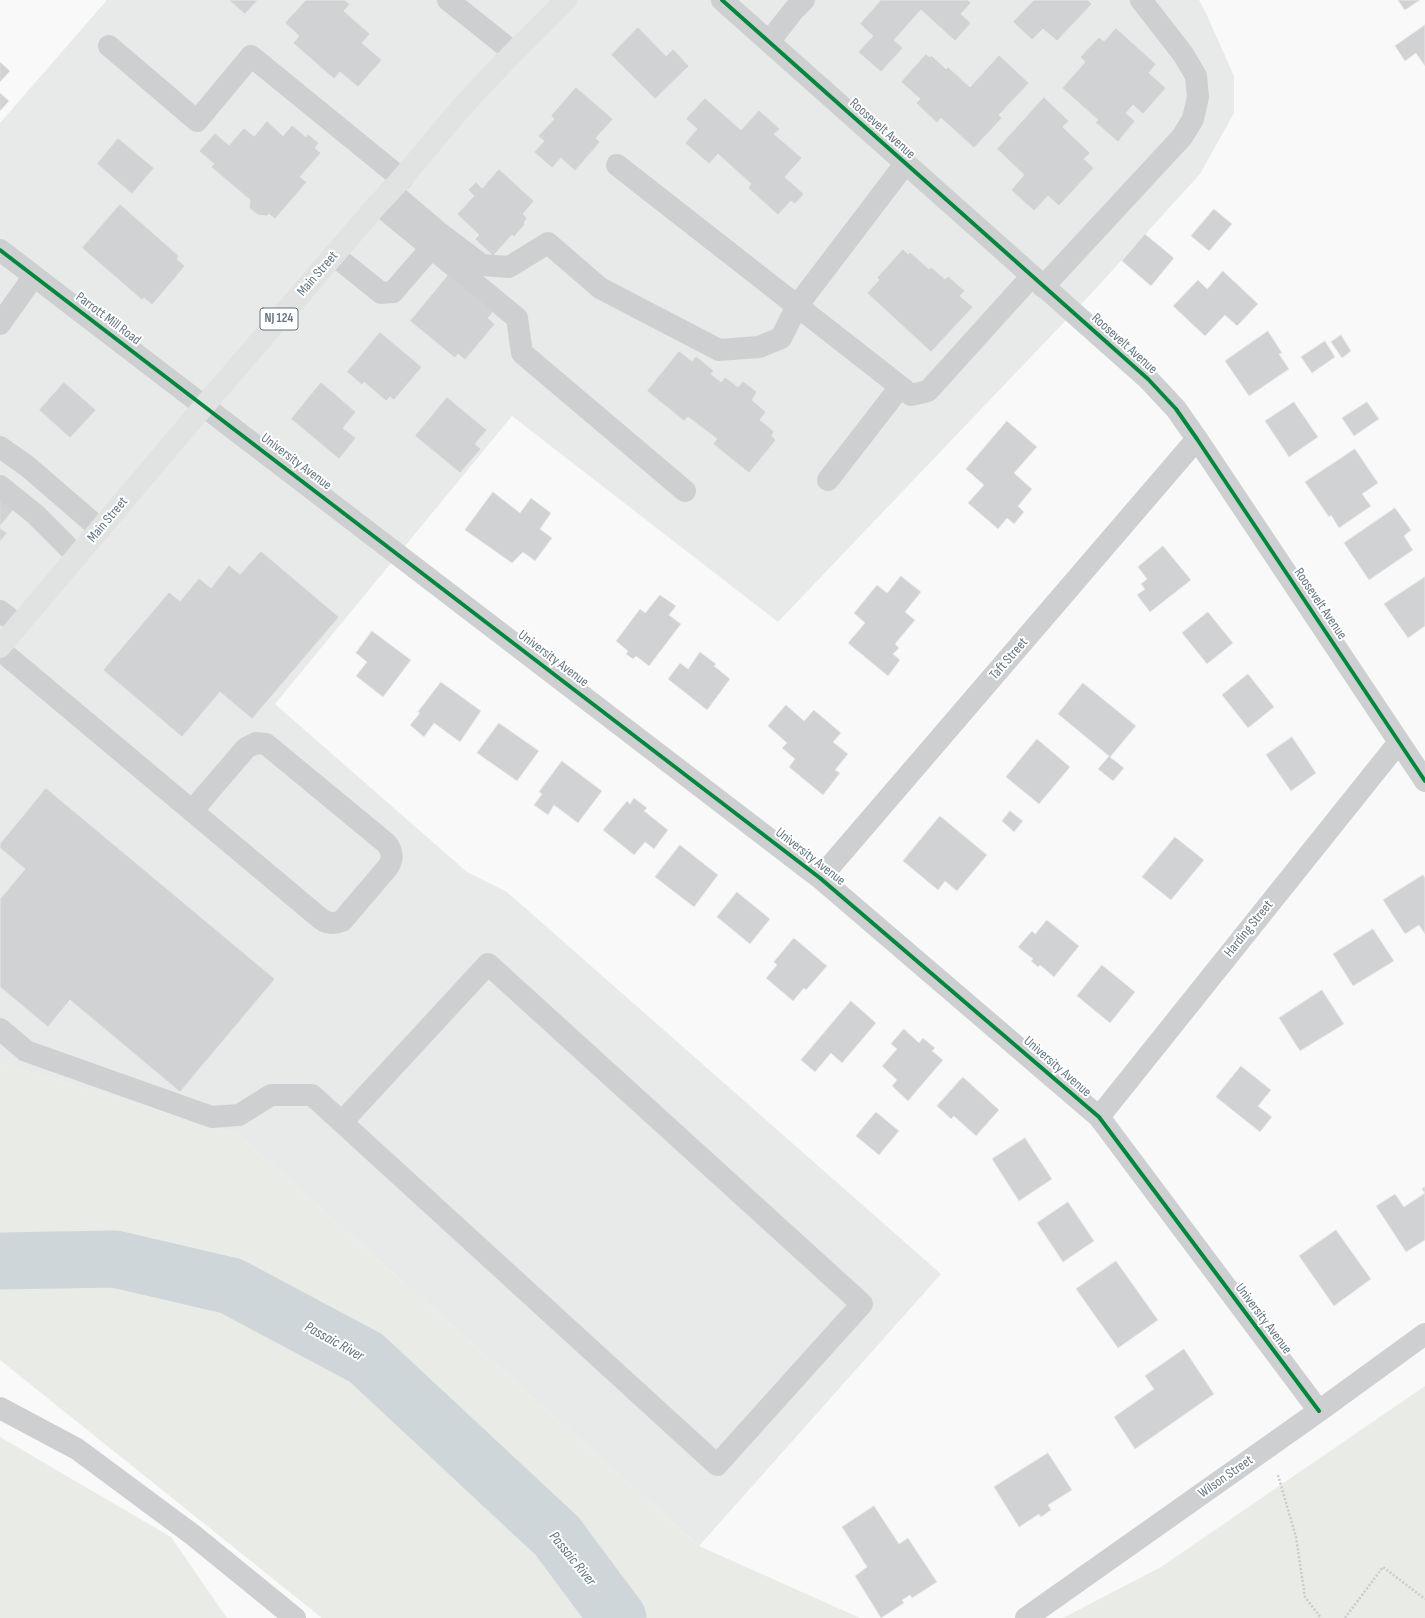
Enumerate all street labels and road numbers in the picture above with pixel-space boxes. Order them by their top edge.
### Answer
street label: Roosevelt Avenue [846,95,918,163]
street label: Main Street [294,248,342,300]
street label: Parrott Mill Road [72,289,144,349]
road number: NJ 124 [260,308,298,330]
street label: Roosevelt Avenue [1088,310,1160,378]
street label: University Avenue [257,430,335,494]
street label: Main Street [84,494,132,546]
street label: Roosevelt Avenue [1290,565,1350,643]
street label: University Avenue [514,627,592,691]
street label: Taft Street [986,635,1032,683]
street label: University Avenue [772,825,848,889]
street label: Harding Street [1221,897,1277,961]
street label: University Avenue [1020,1033,1094,1101]
street label: University Avenue [1231,1280,1295,1358]
street label: Wilson Street [1195,1452,1257,1502]

